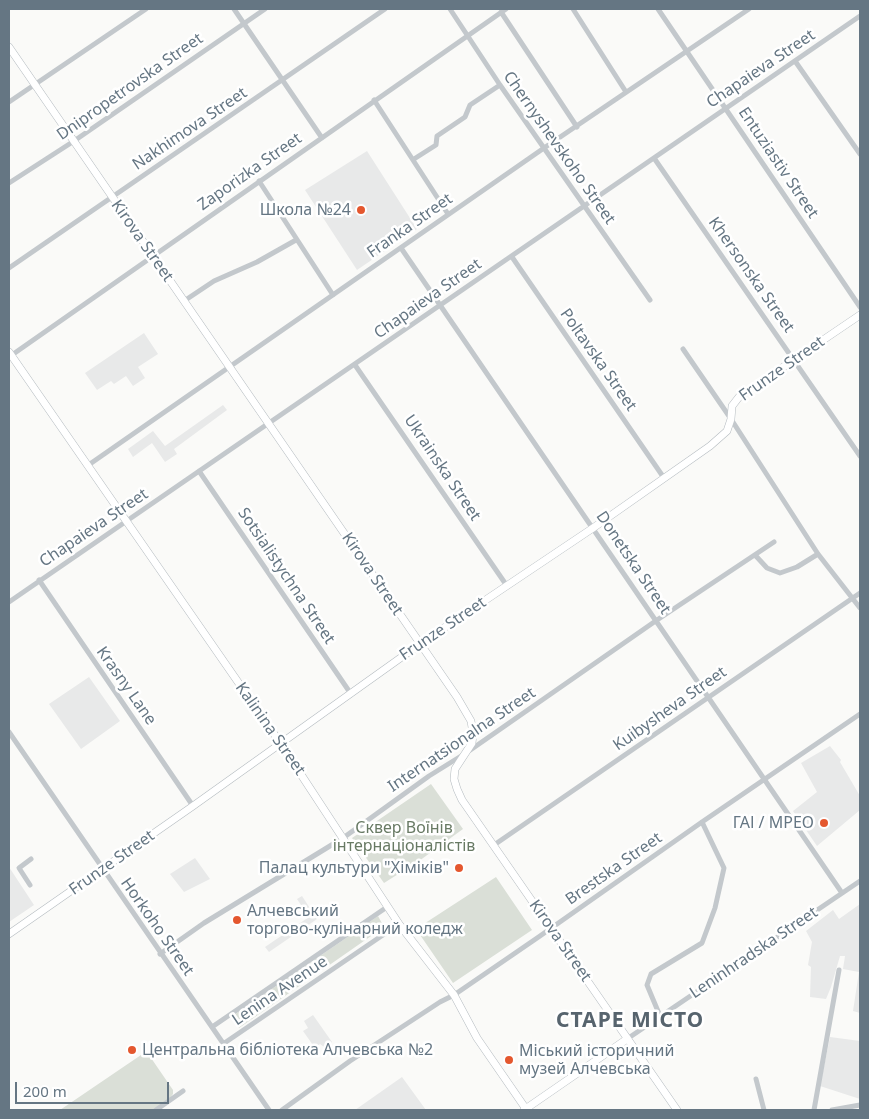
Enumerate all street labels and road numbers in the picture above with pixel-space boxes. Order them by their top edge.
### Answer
street label: Chapaieva Street [703,26,819,112]
street label: Dnipropetrovska Street [53,29,207,145]
street label: Chernyshevskoho Street [499,68,619,228]
street label: Nakhimova Street [129,84,251,174]
street label: Entuziastiv Street [734,104,822,222]
street label: Zaporizka Street [194,129,306,215]
street label: Franka Street [364,190,456,262]
street label: Kirova Street [107,196,177,286]
street label: Khersonska Street [704,214,798,336]
street label: Chapaieva Street [371,255,485,343]
street label: Poltavska Street [556,305,640,415]
street label: Frunze Street [736,332,828,406]
street label: Ukrainska Street [400,411,484,525]
street label: Chapaieva Street [36,485,152,571]
street label: Sotsialistychna Street [233,504,339,648]
street label: Donetska Street [591,508,675,618]
street label: Kirova Street [337,529,407,619]
street label: Frunze Street [396,593,490,665]
street label: Krasny Lane [92,643,160,729]
street label: Kuibysheva Street [610,663,730,755]
street label: Kalinina Street [231,679,309,779]
street label: Internatsionalna Street [385,684,539,796]
street label: Frunze Street [66,826,158,900]
street label: Brestska Street [562,829,666,909]
street label: Horkoho Street [116,874,198,980]
street label: Kirova Street [525,896,595,986]
street label: Leninhradska Street [686,903,822,1003]
street label: Lenina Avenue [229,952,331,1030]

